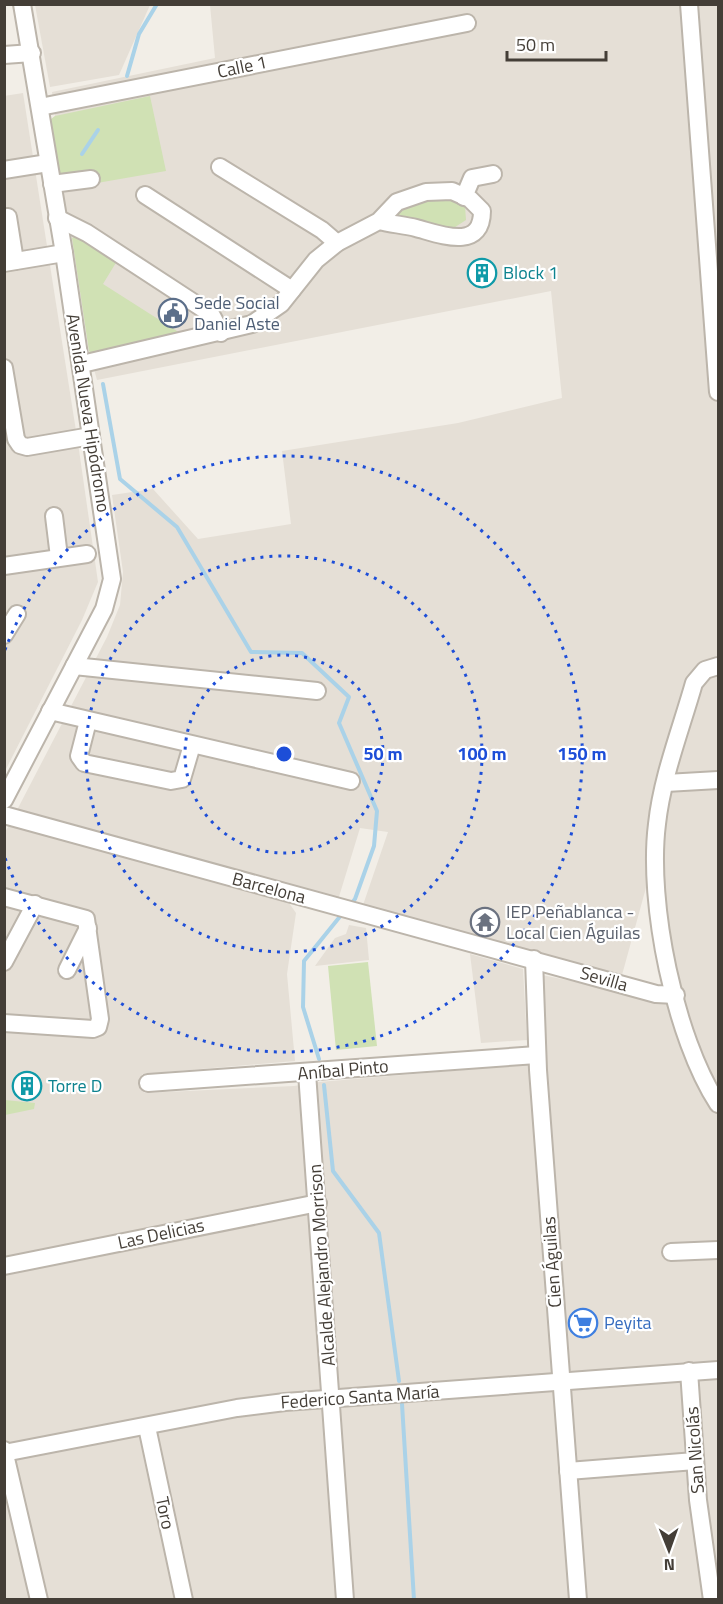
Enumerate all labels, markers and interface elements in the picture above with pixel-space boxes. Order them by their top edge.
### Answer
scale bar [507,24,606,62]
text: 50 m [516,31,555,58]
street label: Calle 1 [215,48,269,85]
building icon: Block 1 [466,257,498,289]
place label: Block 1 [503,259,558,286]
place label: Sede Social Daniel Aste [194,289,280,337]
public building icon: Sede Social Daniel Aste [157,297,189,329]
street label: Avenida Nueva Hipódromo [59,312,118,514]
text: 50 m [363,740,403,767]
text: 100 m [457,740,507,767]
text: 150 m [557,740,607,767]
centre of rings [274,744,294,764]
street label: Barcelona [229,865,309,910]
place label: IEP Peñablanca - Local Cien Águilas [506,898,640,946]
temple icon: IEP Peñablanca - Local Cien Águilas [469,906,501,938]
street label: Sevilla [577,959,631,998]
street label: Aníbal Pinto [296,1052,390,1087]
building icon: Torre D [11,1070,43,1102]
place label: Torre D [48,1072,102,1099]
street label: Alcalde Alejandro Morrison [301,1163,342,1367]
street label: Las Delicias [115,1211,207,1256]
street label: Cien Águilas [535,1216,568,1309]
supermarket icon: Peyita [567,1307,599,1339]
place label: Peyita [604,1309,652,1336]
street label: Federico Santa María [280,1377,440,1416]
street label: San Nicolás [678,1406,711,1495]
street label: Toro [149,1494,182,1532]
north arrow [639,1520,699,1580]
text: N [664,1553,675,1577]

